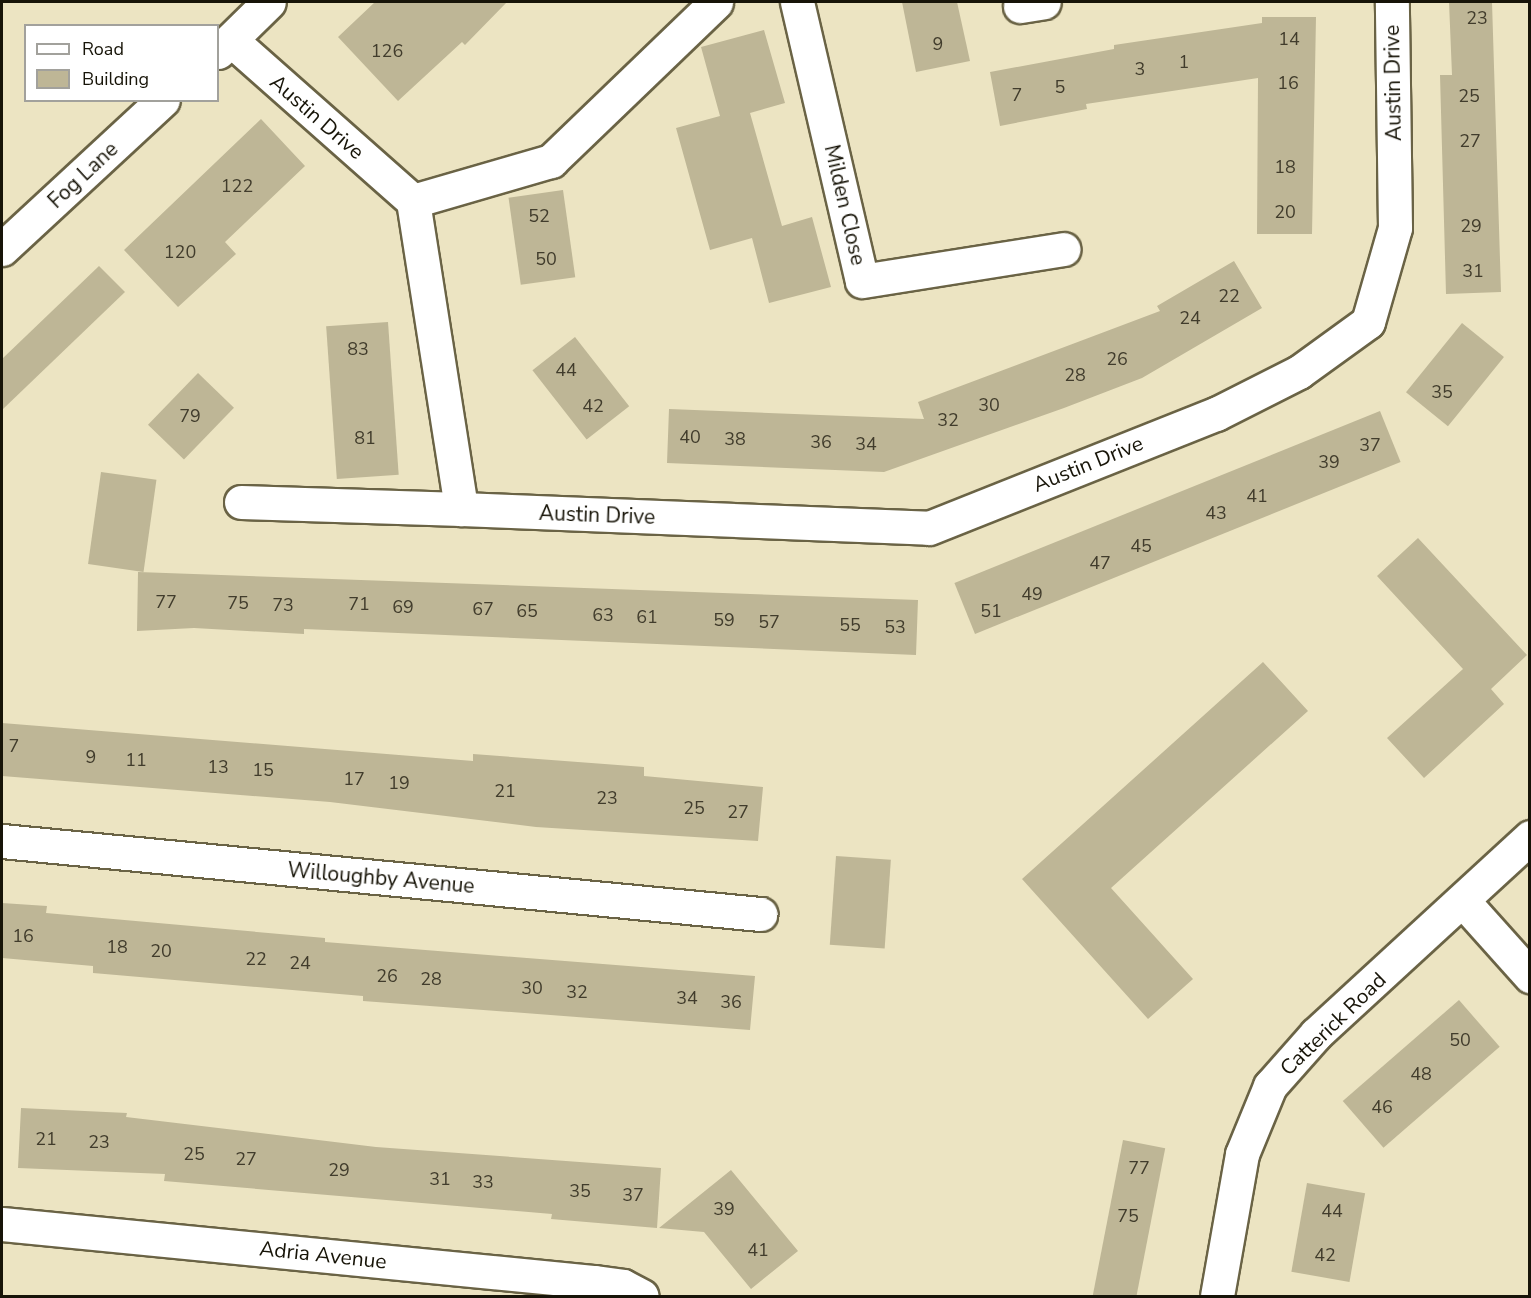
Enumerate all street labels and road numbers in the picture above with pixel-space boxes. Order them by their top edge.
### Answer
street label: Austin Drive [1379,25,1407,141]
street label: Austin Drive [265,69,369,165]
street label: Fog Lane [43,136,123,214]
street label: Milden Close [819,142,871,268]
street label: Austin Drive [1029,431,1147,497]
street label: Austin Drive [538,500,656,530]
street label: Willoughby Avenue [286,857,476,899]
street label: Catterick Road [1275,967,1391,1081]
street label: Adria Avenue [258,1236,388,1274]

